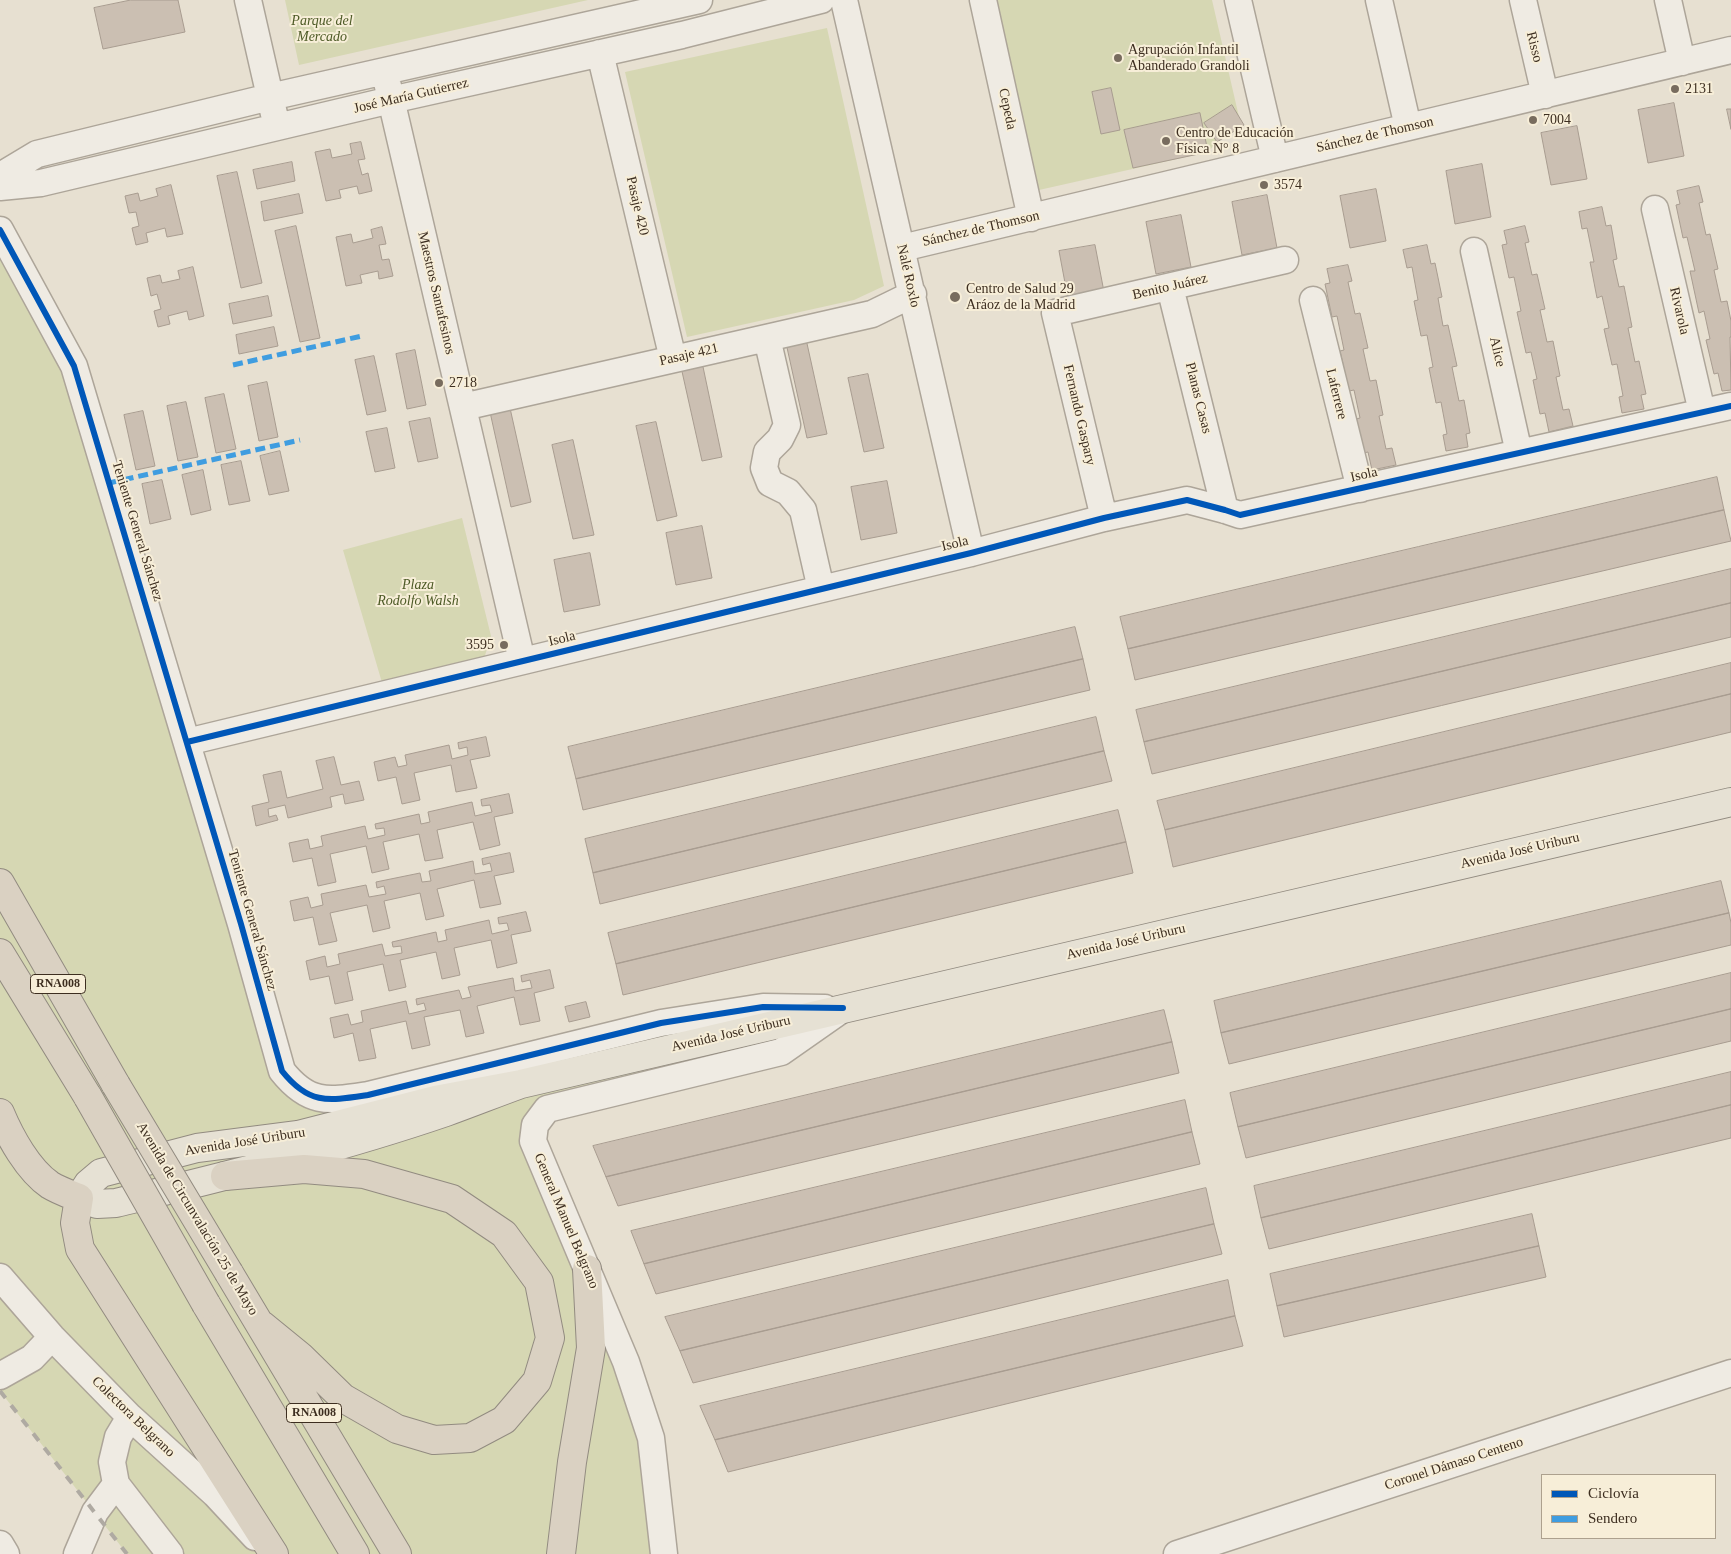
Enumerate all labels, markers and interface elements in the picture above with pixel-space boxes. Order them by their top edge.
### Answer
park label: Parque del Mercado [291,13,353,46]
street label: Risso [1522,30,1546,64]
place label: Agrupación Infantil Abanderado Grandoli [1128,42,1250,74]
marker: Agrupación Infantil Abanderado Grandoli [1112,52,1124,64]
street label: José María Gutierrez [352,75,470,117]
place label: 2131 [1685,81,1713,97]
marker: 2131 [1669,83,1681,95]
street label: Cepeda [994,87,1020,131]
place label: 7004 [1543,112,1571,128]
street label: Sánchez de Thomson [1315,113,1435,157]
marker: 7004 [1527,114,1539,126]
place label: Centro de Educación Física N° 8 [1176,125,1293,158]
marker: Centro de Educación Física N° 8 [1160,135,1172,147]
street label: Pasaje 420 [622,175,652,237]
place label: 3574 [1274,177,1302,193]
marker: 3574 [1258,179,1270,191]
street label: Sánchez de Thomson [921,207,1041,251]
street label: Maestros Santafesinos [414,230,458,356]
street label: Nalé Roxlo [893,243,923,309]
street label: Benito Juárez [1131,270,1209,304]
place label: Centro de Salud 29 Aráoz de la Madrid [966,281,1075,314]
street label: Rivarola [1665,286,1693,336]
marker: Centro de Salud 29 Aráoz de la Madrid [948,290,962,304]
street label: Alice [1485,335,1509,369]
street label: Pasaje 421 [658,340,720,370]
street label: Planas Casas [1181,361,1215,435]
street label: Fernando Gaspary [1059,363,1099,467]
street label: Laferrere [1322,367,1350,421]
place label: 2718 [449,375,477,391]
marker: 2718 [433,377,445,389]
street label: Teniente General Sánchez [108,459,166,603]
street label: Isola [1349,464,1379,486]
street label: Isola [940,533,970,555]
park label: Plaza Rodolfo Walsh [377,577,459,610]
street label: Isola [547,628,577,650]
place label: 3595 [466,637,494,653]
marker: 3595 [498,639,510,651]
street label: Avenida José Uriburu [1459,829,1581,873]
street label: Teniente General Sánchez [224,848,280,992]
street label: Avenida José Uriburu [1065,920,1187,964]
road number: RNA008 [30,974,86,994]
street label: Avenida José Uriburu [670,1012,792,1056]
street label: Avenida de Circunvalación 25 de Mayo [133,1119,261,1319]
street label: Avenida José Uriburu [184,1124,306,1160]
street label: General Manuel Belgrano [530,1151,602,1291]
street label: Colectora Belgrano [88,1373,178,1461]
road number: RNA008 [286,1404,342,1422]
street label: Coronel Dámaso Centeno [1383,1434,1525,1494]
legend [1541,1474,1716,1539]
text: Ciclovía [1588,1485,1639,1501]
text: Sendero [1588,1510,1637,1526]

